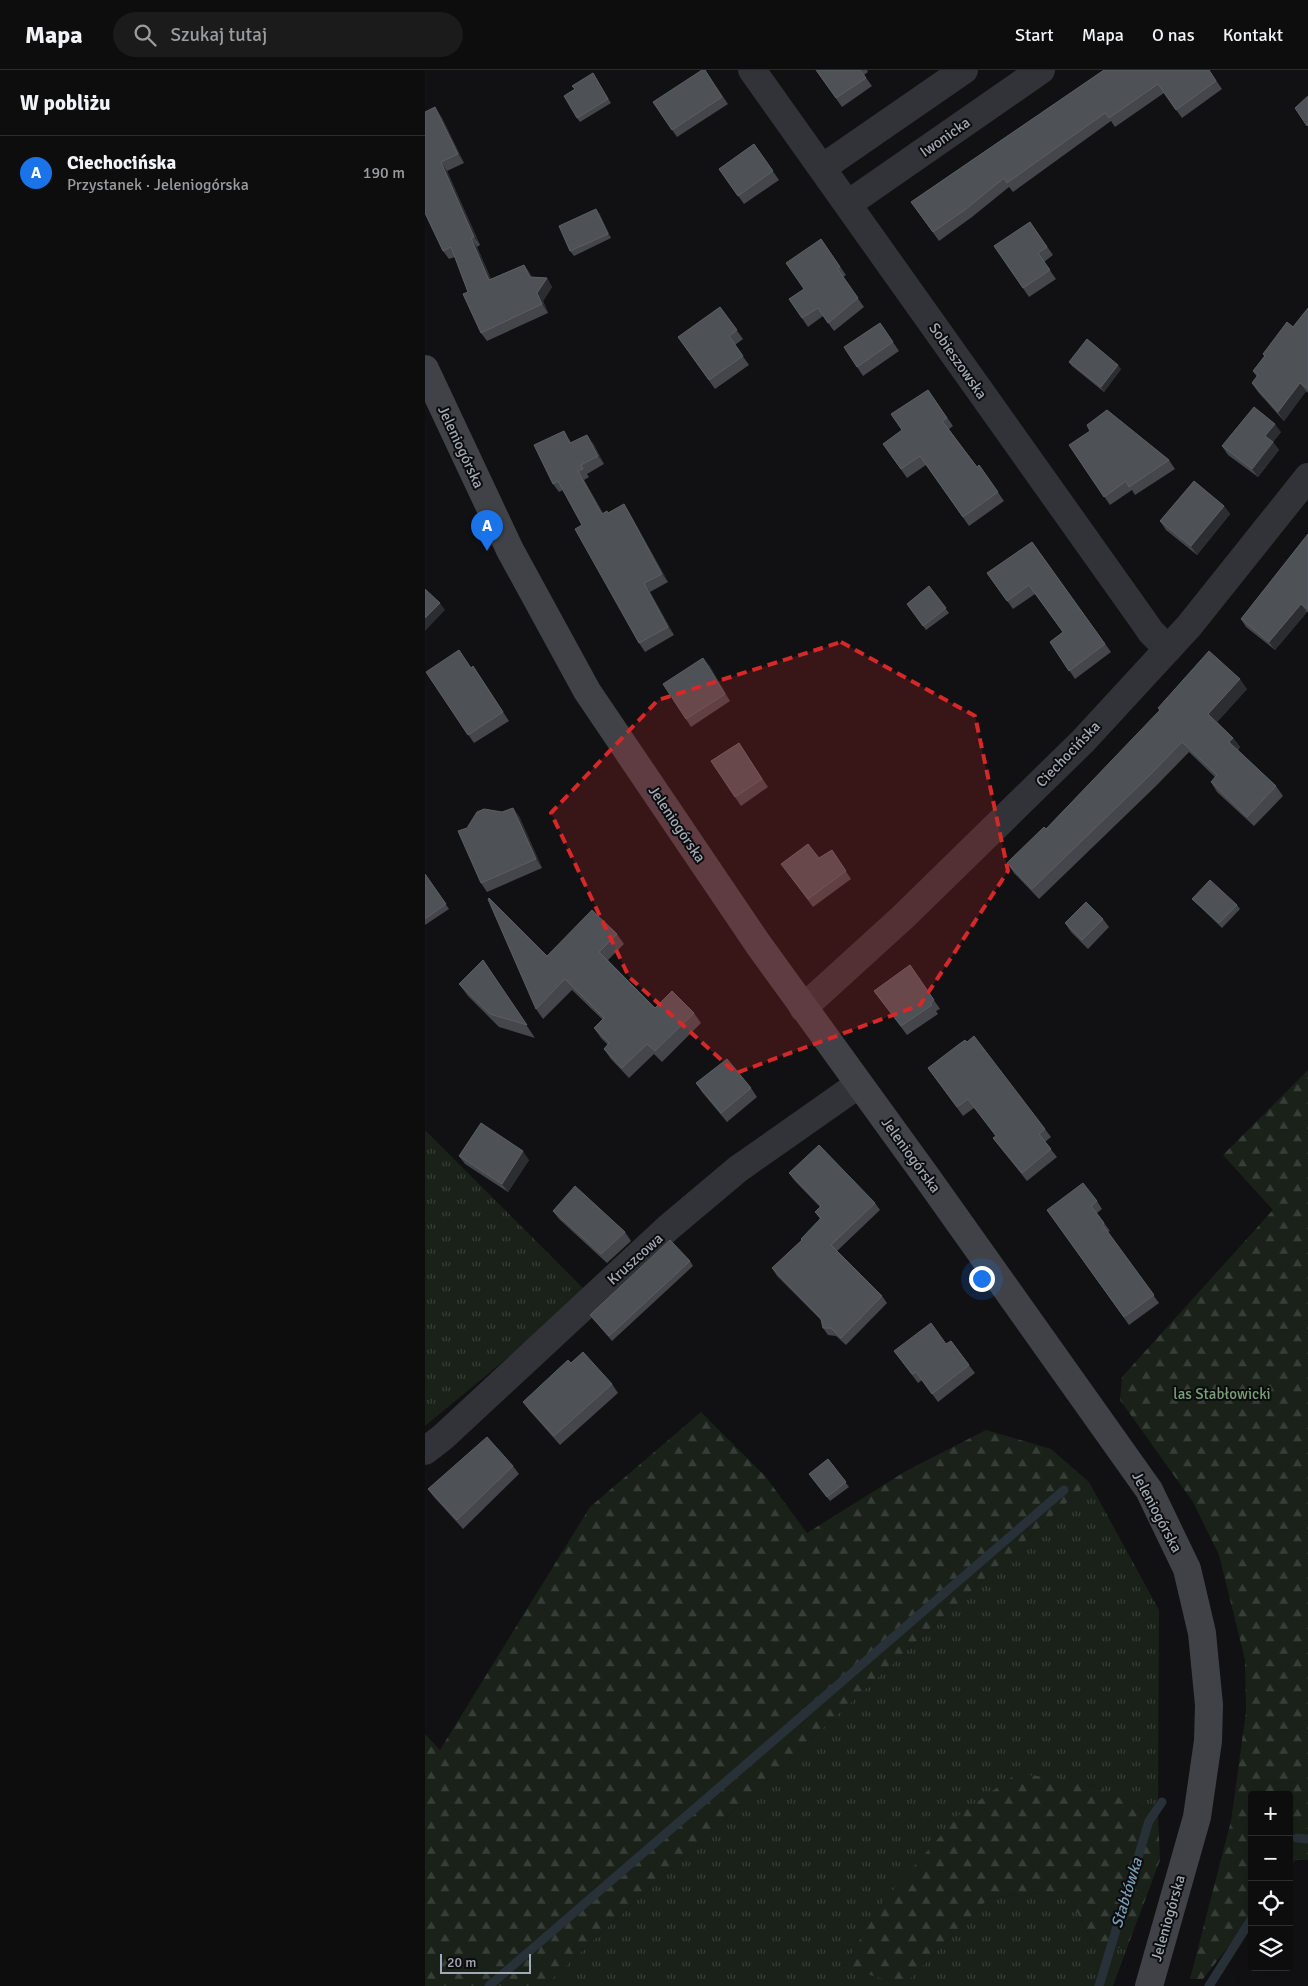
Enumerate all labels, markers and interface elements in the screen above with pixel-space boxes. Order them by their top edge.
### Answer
search box [113,12,463,57]
text: Mapa [25,20,83,50]
icon: search [131,21,159,49]
text: Szukaj tutaj [171,23,267,47]
text: Start [1015,24,1054,46]
text: Mapa [1082,24,1124,46]
text: O nas [1152,24,1195,46]
text: Kontakt [1223,24,1283,46]
text: W pobliżu [20,90,111,116]
street label: Iwonicka [916,113,974,161]
text: Ciechocińska [67,151,176,175]
text: A [31,163,41,183]
text: 190 m [363,163,405,183]
text: Przystanek · Jeleniogórska [67,175,249,195]
street label: Sobieszowska [925,319,991,403]
street label: Jeleniogórska [434,403,488,491]
pin: A [471,510,503,551]
street label: Ciechocińska [1032,717,1104,791]
street label: Jeleniogórska [645,782,709,866]
street label: Jeleniogórska [878,1114,944,1196]
street label: Kruszcowa [603,1229,667,1289]
your location [969,1266,995,1292]
park label: las Stabłowicki [1173,1385,1271,1403]
street label: Jeleniogórska [1128,1468,1186,1556]
map controls [1248,1791,1293,1971]
button: + [1248,1791,1293,1836]
button: − [1248,1836,1293,1881]
water label: Stabłówka [1107,1855,1147,1930]
street label: Jeleniogórska [1147,1873,1189,1963]
button: locate [1248,1881,1293,1926]
button: layers [1248,1926,1293,1971]
scale bar [440,1951,531,1974]
text: 20 m [447,1954,476,1971]

